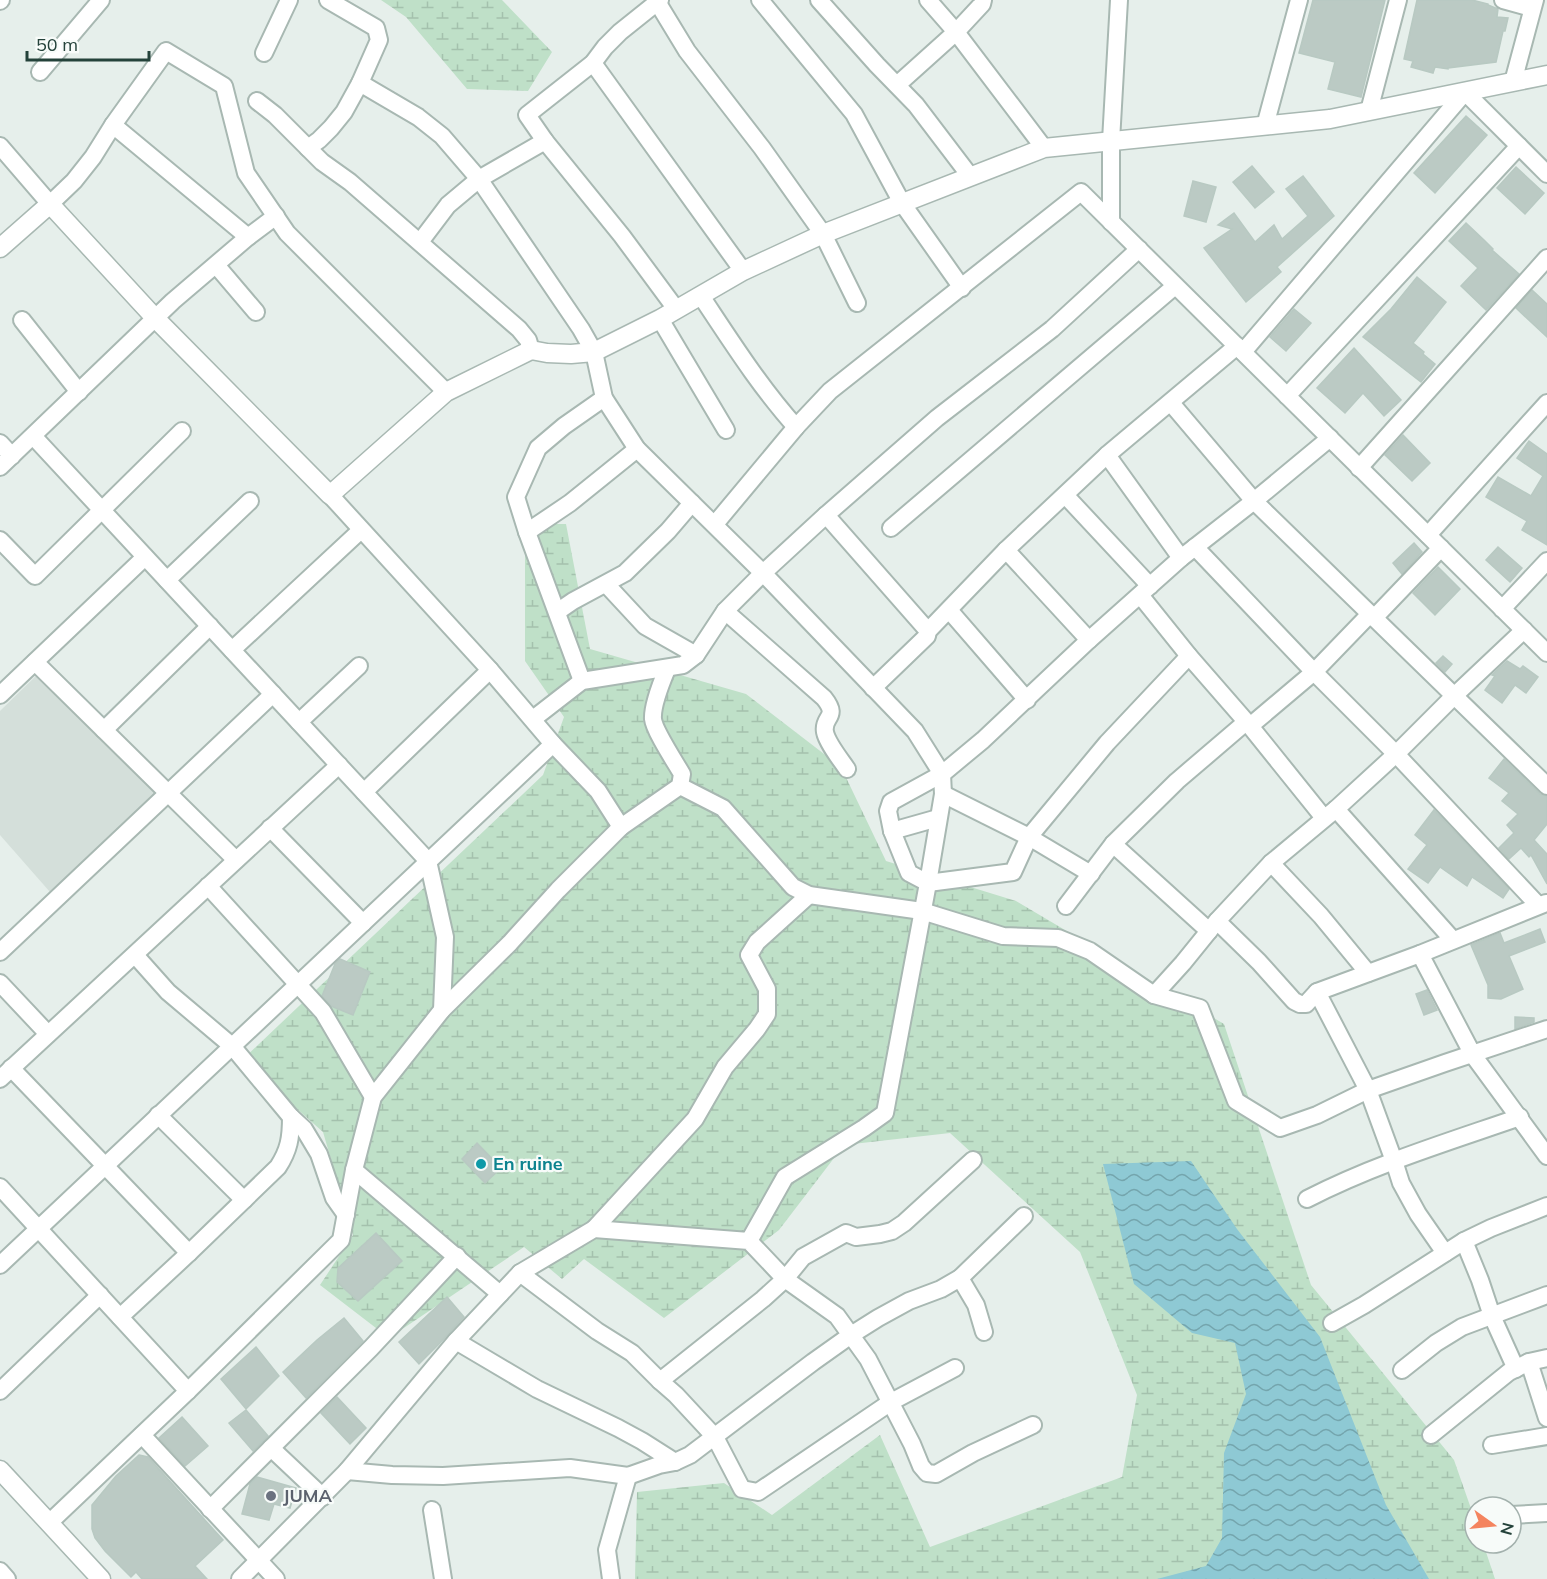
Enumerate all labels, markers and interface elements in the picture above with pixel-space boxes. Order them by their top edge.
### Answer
scale bar [27,24,148,62]
text: 50 m [36,33,78,56]
place label: En ruine [493,1152,563,1175]
marker: En ruine [474,1157,488,1171]
place label: JUMA [283,1484,332,1507]
marker: JUMA [264,1489,278,1503]
north arrow [1463,1495,1523,1555]
text: N [1496,1520,1519,1537]

